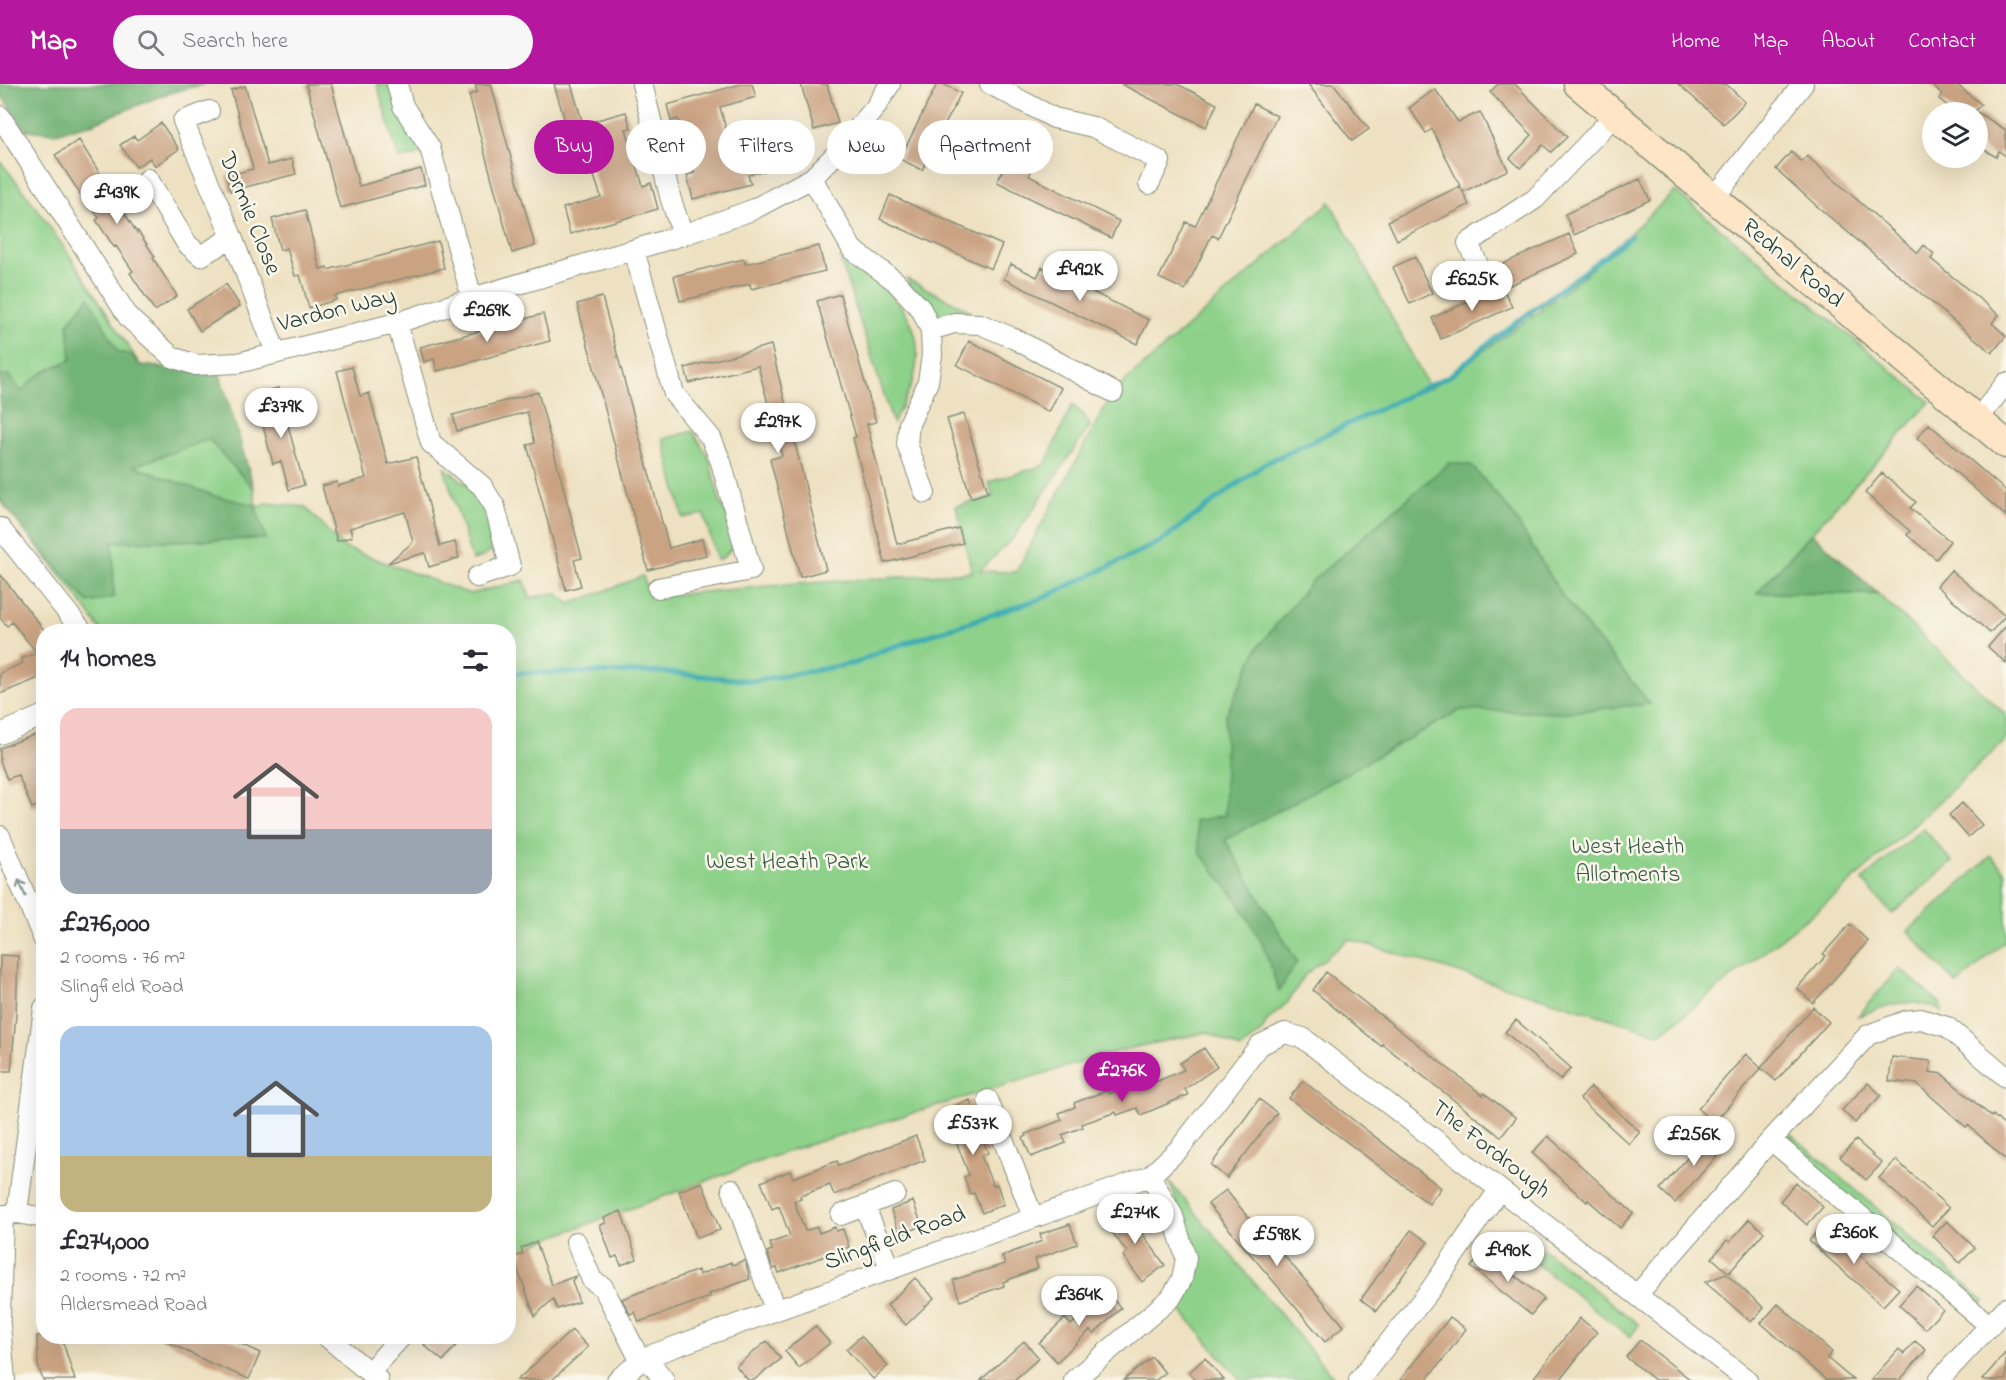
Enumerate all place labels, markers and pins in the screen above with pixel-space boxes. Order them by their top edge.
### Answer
pin: £439K [75,174,159,225]
pin: £492K [1038,251,1122,302]
pin: £625K [1430,261,1514,312]
pin: £269K [445,292,529,343]
pin: £379K [239,388,323,439]
pin: £297K [736,403,820,454]
pin: £276K [1080,1052,1164,1103]
pin: £537K [931,1105,1015,1156]
pin: £256K [1652,1116,1736,1167]
pin: £274K [1093,1194,1177,1245]
pin: £360K [1812,1214,1896,1265]
pin: £598K [1235,1216,1319,1267]
pin: £490K [1466,1232,1550,1283]
pin: £364K [1037,1276,1121,1327]

